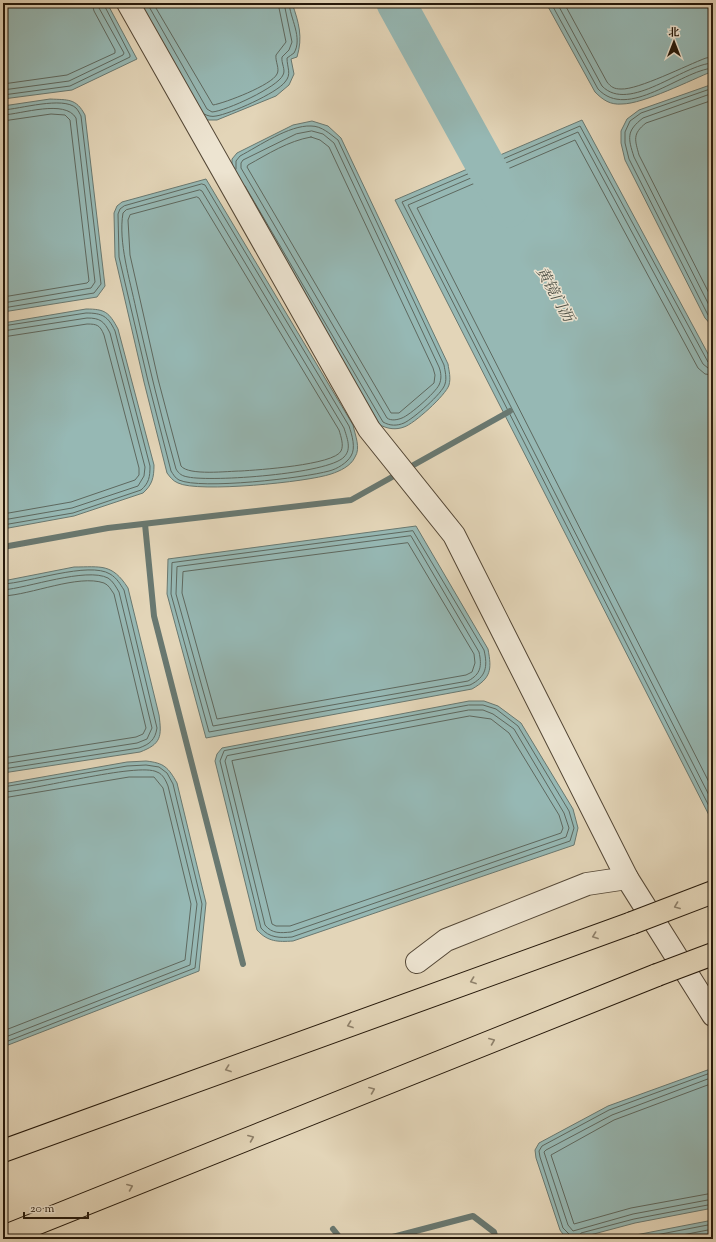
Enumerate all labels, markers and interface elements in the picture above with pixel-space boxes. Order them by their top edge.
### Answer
north arrow [654,22,694,62]
text: 北 [669,25,680,41]
water label: 黄镜门沥 [530,263,579,329]
one-way arrow [673,901,680,909]
one-way arrow [591,932,598,940]
one-way arrow [469,976,476,984]
one-way arrow [347,1020,354,1029]
one-way arrow [489,1038,496,1046]
one-way arrow [225,1065,232,1073]
one-way arrow [367,1087,375,1095]
one-way arrow [247,1135,254,1143]
one-way arrow [127,1183,134,1191]
scale bar [24,1194,88,1220]
text: 20 m [30,1200,55,1218]

